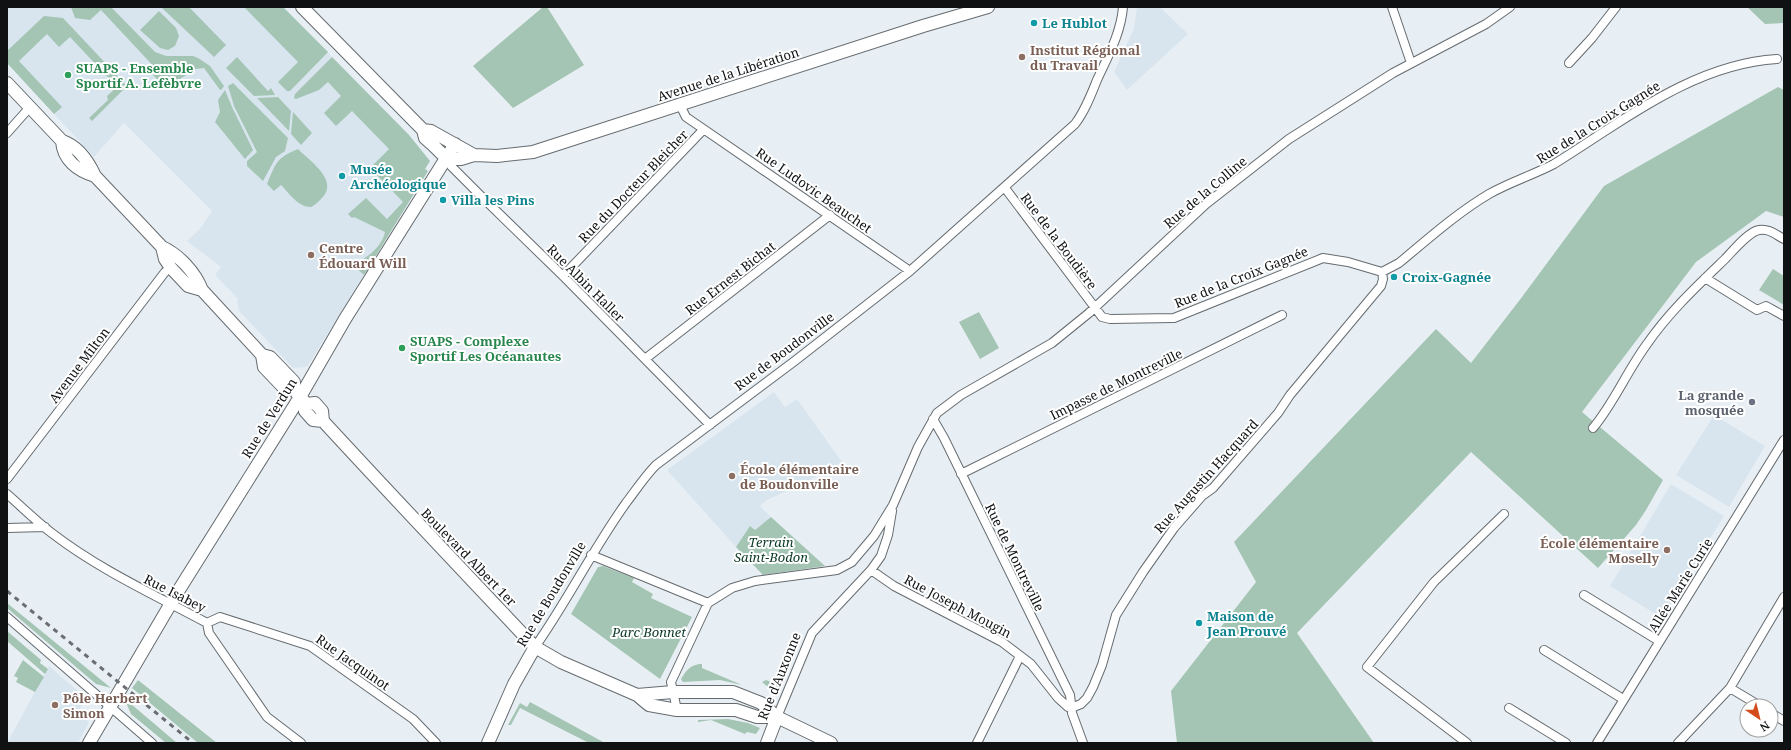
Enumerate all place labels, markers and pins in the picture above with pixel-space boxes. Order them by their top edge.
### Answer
place label: Le Hublot [1042,14,1107,32]
marker: Le Hublot [1029,18,1039,28]
place label: Institut Régional du Travail [1030,41,1141,74]
marker: Institut Régional du Travail [1017,52,1027,62]
place label: SUAPS - Ensemble Sportif A. Lefèbvre [76,59,201,92]
marker: SUAPS - Ensemble Sportif A. Lefèbvre [63,70,73,80]
place label: Musée Archéologique [350,160,446,193]
marker: Musée Archéologique [337,171,347,181]
place label: Villa les Pins [451,191,534,209]
marker: Villa les Pins [438,195,448,205]
place label: Centre Édouard Will [319,239,407,272]
marker: Centre Édouard Will [306,250,316,260]
place label: Croix-Gagnée [1402,268,1491,286]
marker: Croix-Gagnée [1389,272,1399,282]
place label: SUAPS - Complexe Sportif Les Océanautes [410,332,561,365]
marker: SUAPS - Complexe Sportif Les Océanautes [397,343,407,353]
place label: La grande mosquée [1678,386,1744,419]
marker: La grande mosquée [1747,397,1757,407]
place label: École élémentaire de Boudonville [740,460,859,493]
marker: École élémentaire de Boudonville [727,471,737,481]
place label: École élémentaire Moselly [1540,534,1659,567]
marker: École élémentaire Moselly [1662,545,1672,555]
place label: Maison de Jean Prouvé [1206,607,1287,640]
marker: Maison de Jean Prouvé [1194,618,1204,628]
place label: Pôle Herbert Simon [63,689,148,722]
marker: Pôle Herbert Simon [50,700,60,710]

